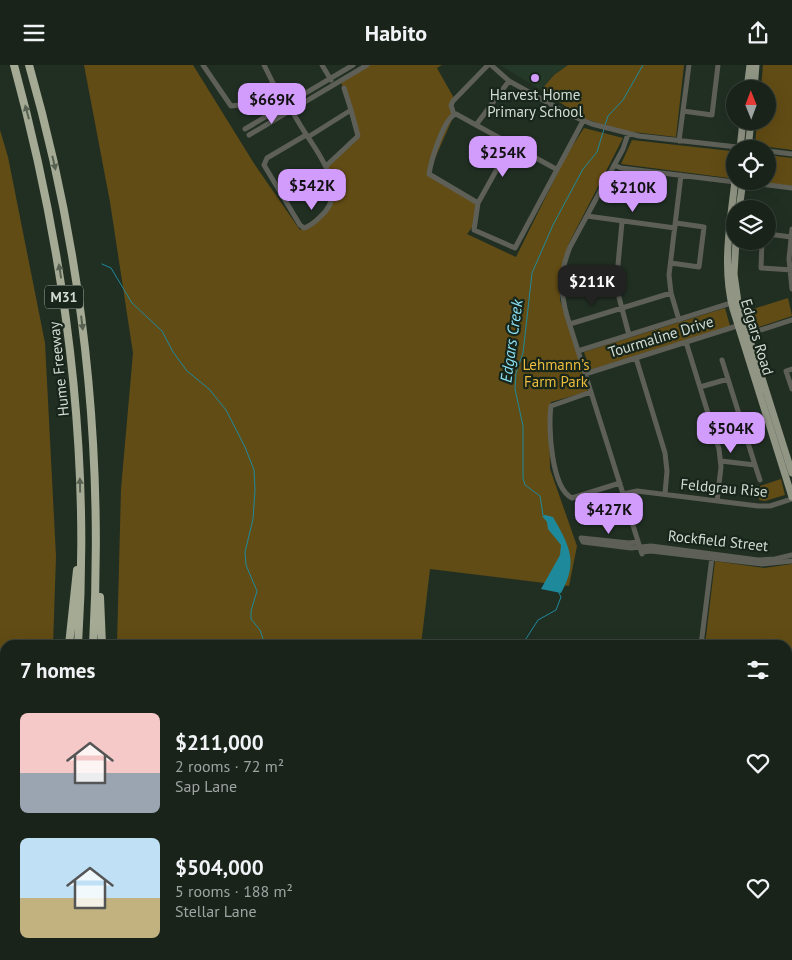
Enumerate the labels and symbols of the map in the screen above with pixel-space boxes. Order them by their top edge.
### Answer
marker: Harvest Home Primary School [529,72,541,84]
north arrow [726,80,776,130]
pin: $669K [237,83,307,125]
place label: Harvest Home Primary School [487,85,583,121]
one-way arrow [23,104,31,120]
pin: $254K [468,135,538,178]
one-way arrow [50,156,58,171]
pin: $542K [277,169,347,211]
pin: $210K [598,171,668,213]
one-way arrow [56,263,64,279]
pin: $211K [557,265,627,307]
road number: M31 [45,285,83,308]
street label: Edgars Road [737,296,778,377]
water label: Edgars Creek [495,297,527,384]
street label: Tourmaline Drive [606,311,716,362]
one-way arrow [79,315,87,331]
street label: Hume Freeway [44,321,73,417]
park label: Lehmann’s Farm Park [522,355,590,391]
pin: $504K [696,411,766,454]
street label: Feldgrau Rise [680,474,768,501]
one-way arrow [76,477,84,493]
pin: $427K [574,493,644,535]
street label: Rockfield Street [667,526,769,555]

